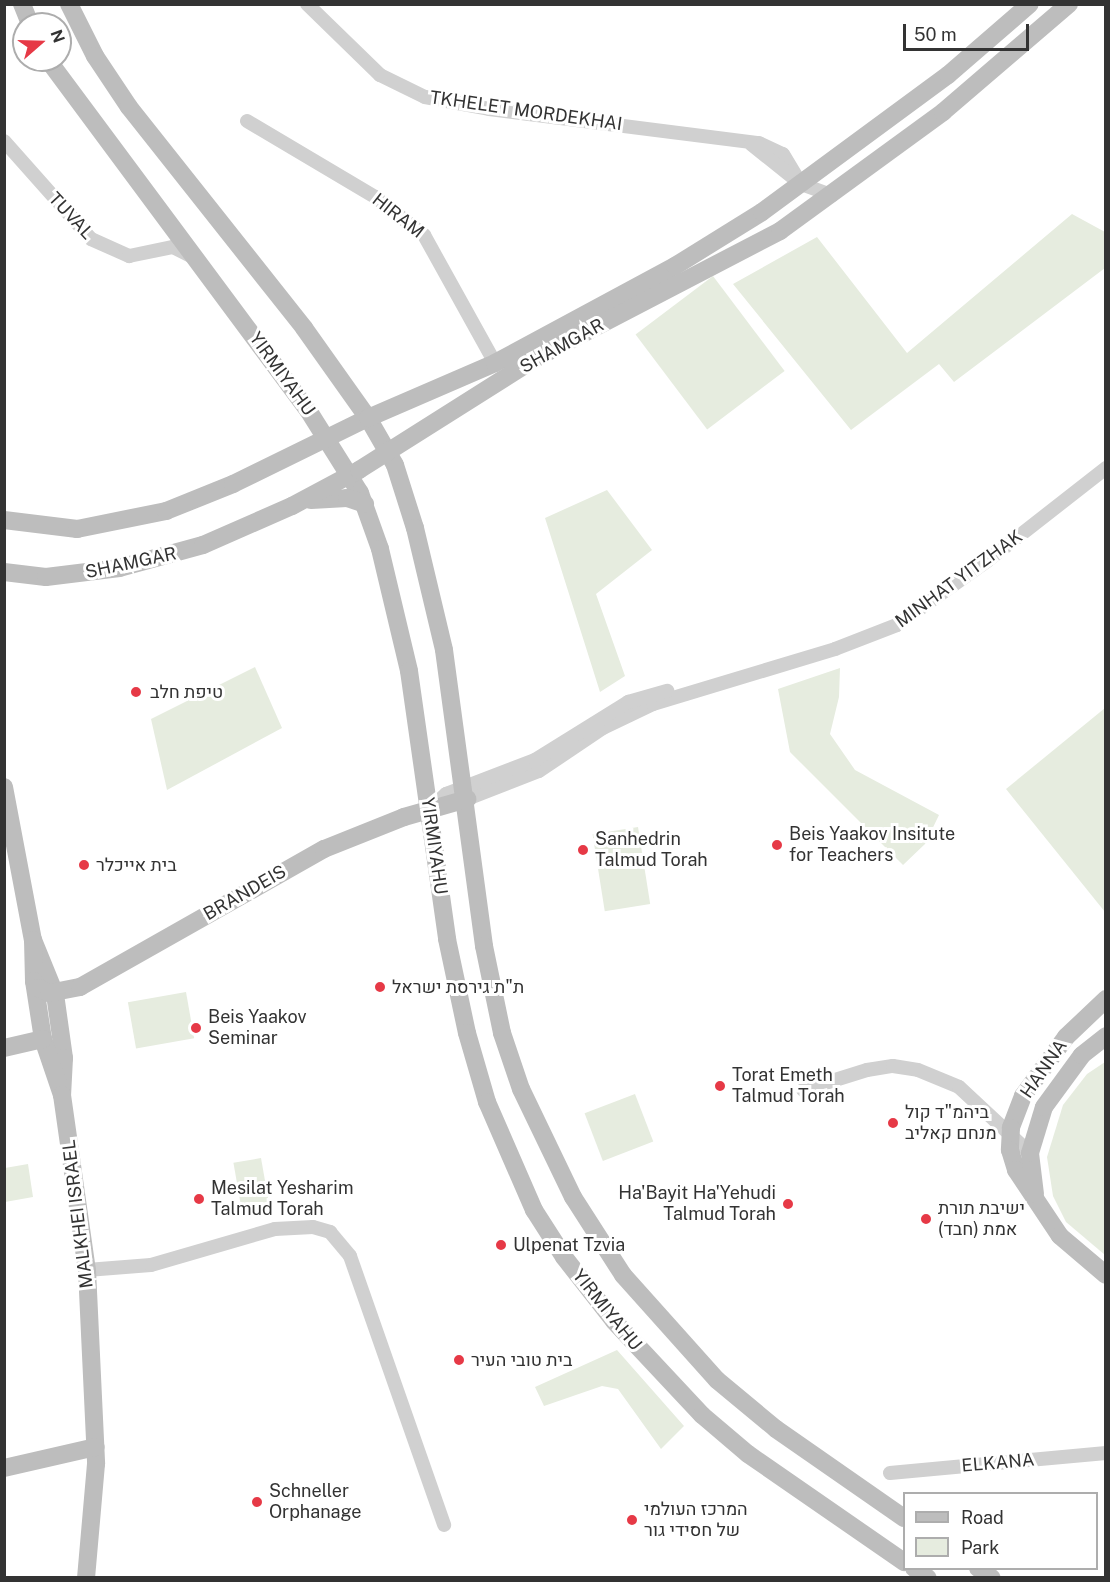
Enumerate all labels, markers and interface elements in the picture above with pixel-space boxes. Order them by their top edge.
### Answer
north arrow [12,12,72,72]
scale bar [906,12,1032,50]
text: 50 m [914,24,957,45]
text: N [46,27,69,45]
street label: TKHELET MORDEKHAI [428,87,624,135]
street label: TUVAL [44,188,98,244]
street label: HIRAM [368,189,428,243]
street label: SHAMGAR [516,314,608,378]
street label: YIRMIYAHU [245,328,319,420]
street label: MINHAT YITZHAK [891,526,1027,632]
street label: SHAMGAR [83,543,179,583]
place label: טיפת חלב [150,681,223,703]
marker: טיפת חלב [127,683,145,701]
street label: YIRMIYAHU [416,796,452,896]
place label: Beis Yaakov Insitute for Teachers [789,824,955,866]
place label: Sanhedrin Talmud Torah [595,829,708,872]
marker: Beis Yaakov Insitute for Teachers [770,838,784,852]
marker: Sanhedrin Talmud Torah [576,843,590,857]
place label: בית אייכלר [96,854,177,876]
marker: בית אייכלר [77,858,91,872]
street label: BRANDEIS [200,861,290,925]
place label: ת"ת גירסת ישראל [392,976,524,998]
marker: ת"ת גירסת ישראל [373,980,387,994]
place label: Beis Yaakov Seminar [208,1007,307,1050]
marker: Beis Yaakov Seminar [189,1021,203,1035]
street label: HANNA [1016,1036,1072,1102]
place label: Torat Emeth Talmud Torah [732,1065,845,1108]
marker: Torat Emeth Talmud Torah [713,1079,727,1093]
place label: ביהמ"ד קול מנחם קאליב [905,1102,997,1144]
marker: ביהמ"ד קול מנחם קאליב [886,1116,900,1130]
street label: MALKHEI ISRAEL [58,1138,98,1290]
place label: Mesilat Yesharim Talmud Torah [211,1178,353,1220]
place label: Ha'Bayit Ha'Yehudi Talmud Torah [618,1183,776,1226]
marker: Mesilat Yesharim Talmud Torah [192,1192,206,1206]
marker: Ha'Bayit Ha'Yehudi Talmud Torah [781,1197,795,1211]
place label: ישיבת תורת אמת (חבד) [938,1198,1025,1240]
marker: ישיבת תורת אמת (חבד) [919,1212,933,1226]
place label: Ulpenat Tzvia [513,1234,625,1256]
marker: Ulpenat Tzvia [494,1238,508,1252]
street label: YIRMIYAHU [568,1265,646,1355]
place label: בית טובי העיר [471,1349,572,1371]
marker: בית טובי העיר [452,1353,466,1367]
street label: ELKANA [961,1449,1035,1477]
place label: Schneller Orphanage [269,1481,362,1524]
legend [903,1492,1098,1570]
marker: Schneller Orphanage [250,1495,264,1509]
place label: המרכז העולמי של חסידי גור [644,1499,748,1541]
text: Road [961,1507,1004,1528]
marker: המרכז העולמי של חסידי גור [625,1513,639,1527]
text: Park [961,1537,999,1558]

